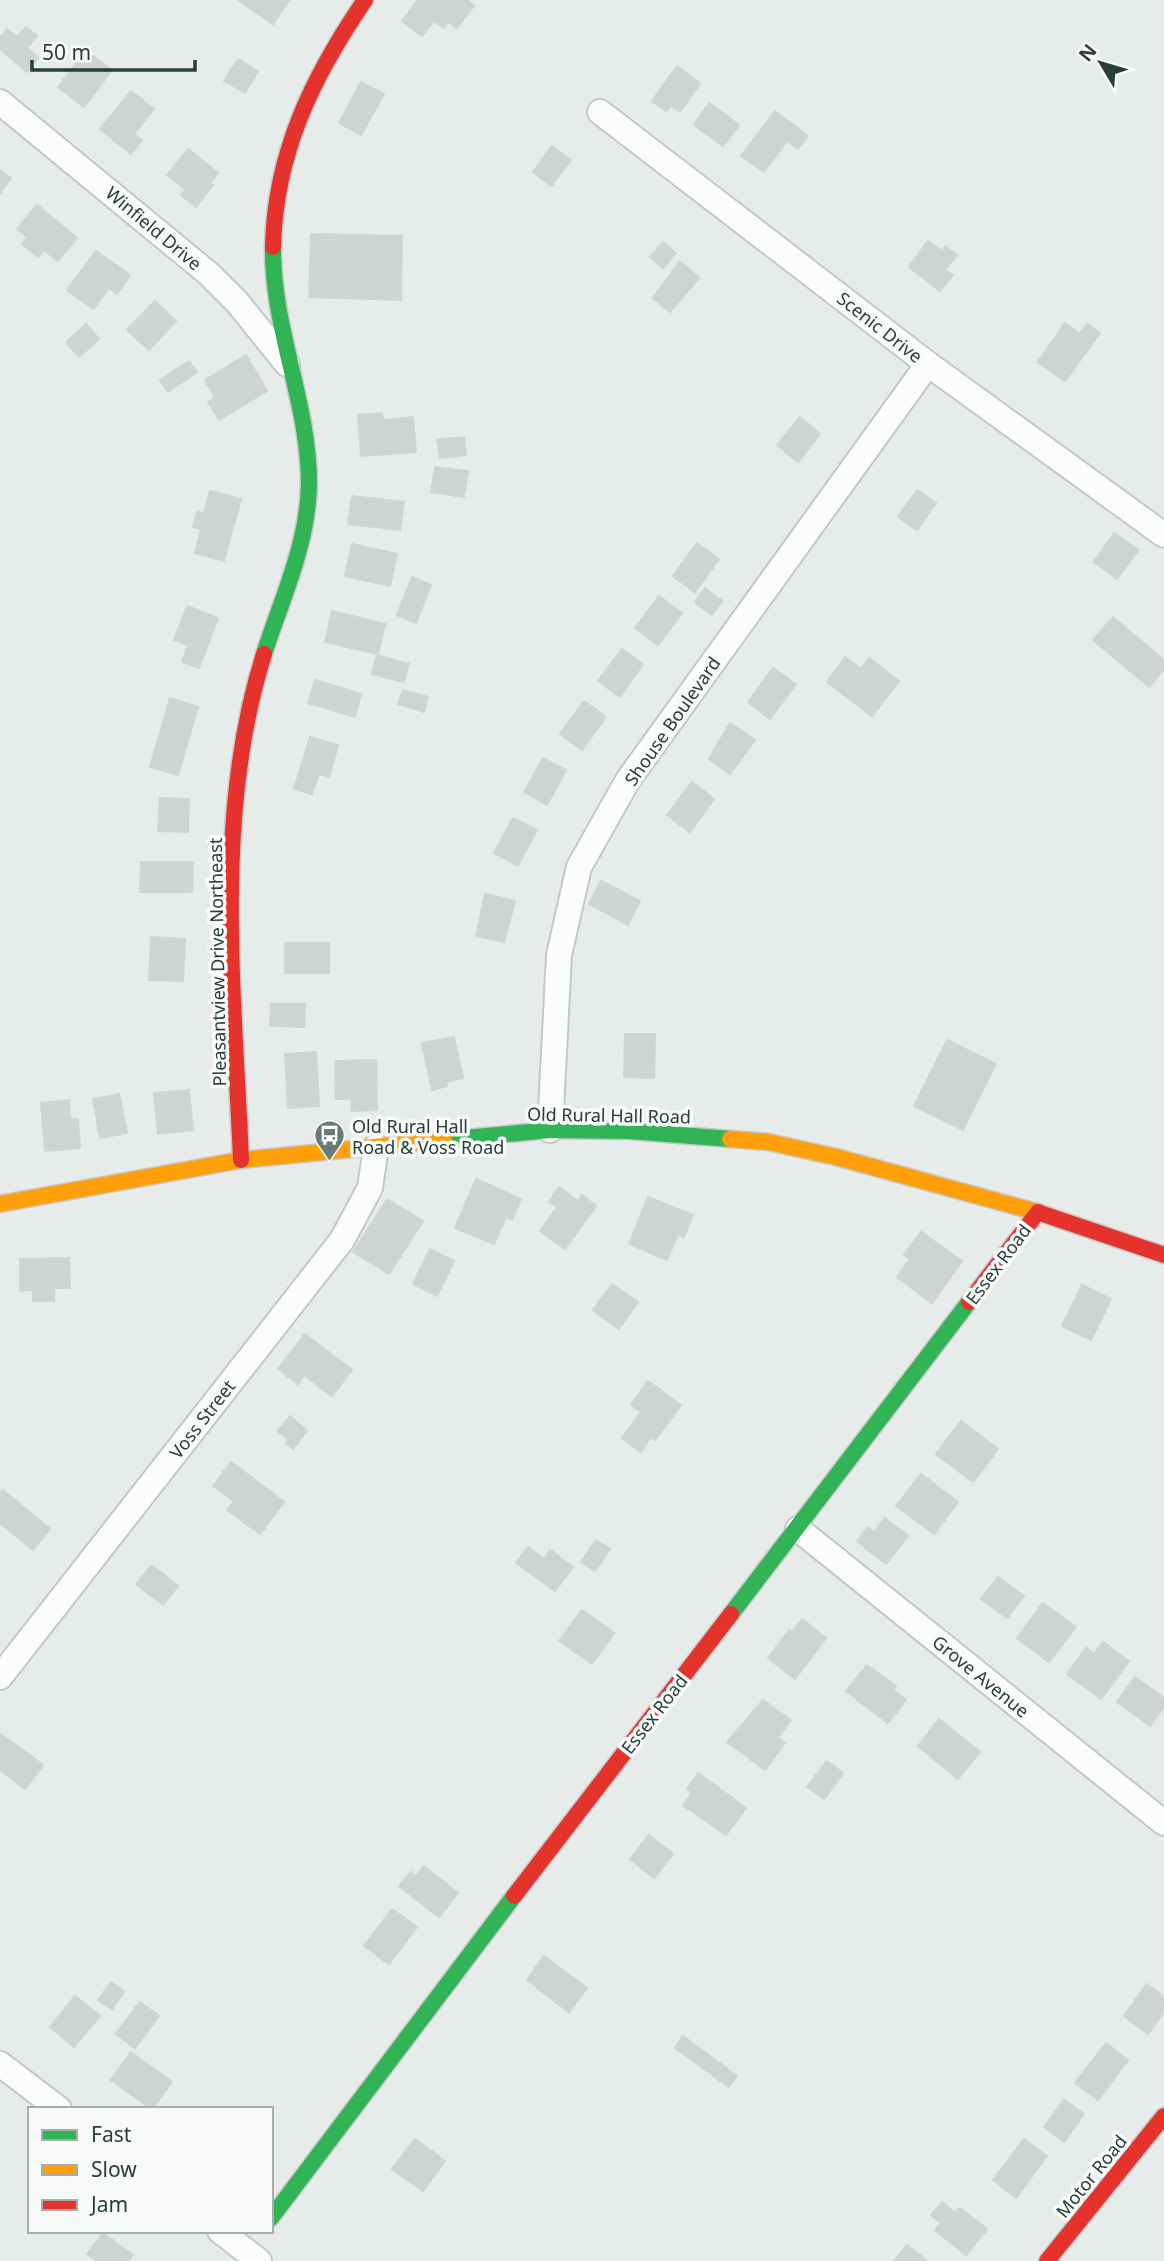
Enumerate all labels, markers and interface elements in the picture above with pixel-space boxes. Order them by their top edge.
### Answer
scale bar [32,28,194,72]
north arrow [1066,28,1136,98]
text: 50 m [42,38,91,66]
text: N [1073,38,1103,67]
street label: Winfield Drive [101,181,207,275]
street label: Scenic Drive [832,286,928,368]
street label: Shouse Boulevard [619,652,725,790]
street label: Pleasantview Drive Northeast [203,837,231,1087]
street label: Old Rural Hall Road [527,1102,691,1128]
place label: Old Rural Hall Road & Voss Road [352,1114,504,1159]
bus stop icon: Old Rural Hall Road & Voss Road [312,1119,346,1163]
street label: Essex Road [960,1219,1036,1309]
street label: Voss Street [164,1374,241,1463]
street label: Grove Avenue [928,1630,1034,1722]
street label: Essex Road [615,1669,693,1759]
legend [28,2107,273,2233]
text: Fast [91,2120,132,2148]
street label: Motor Road [1050,2130,1132,2222]
text: Slow [91,2155,137,2183]
text: Jam [89,2190,128,2218]

